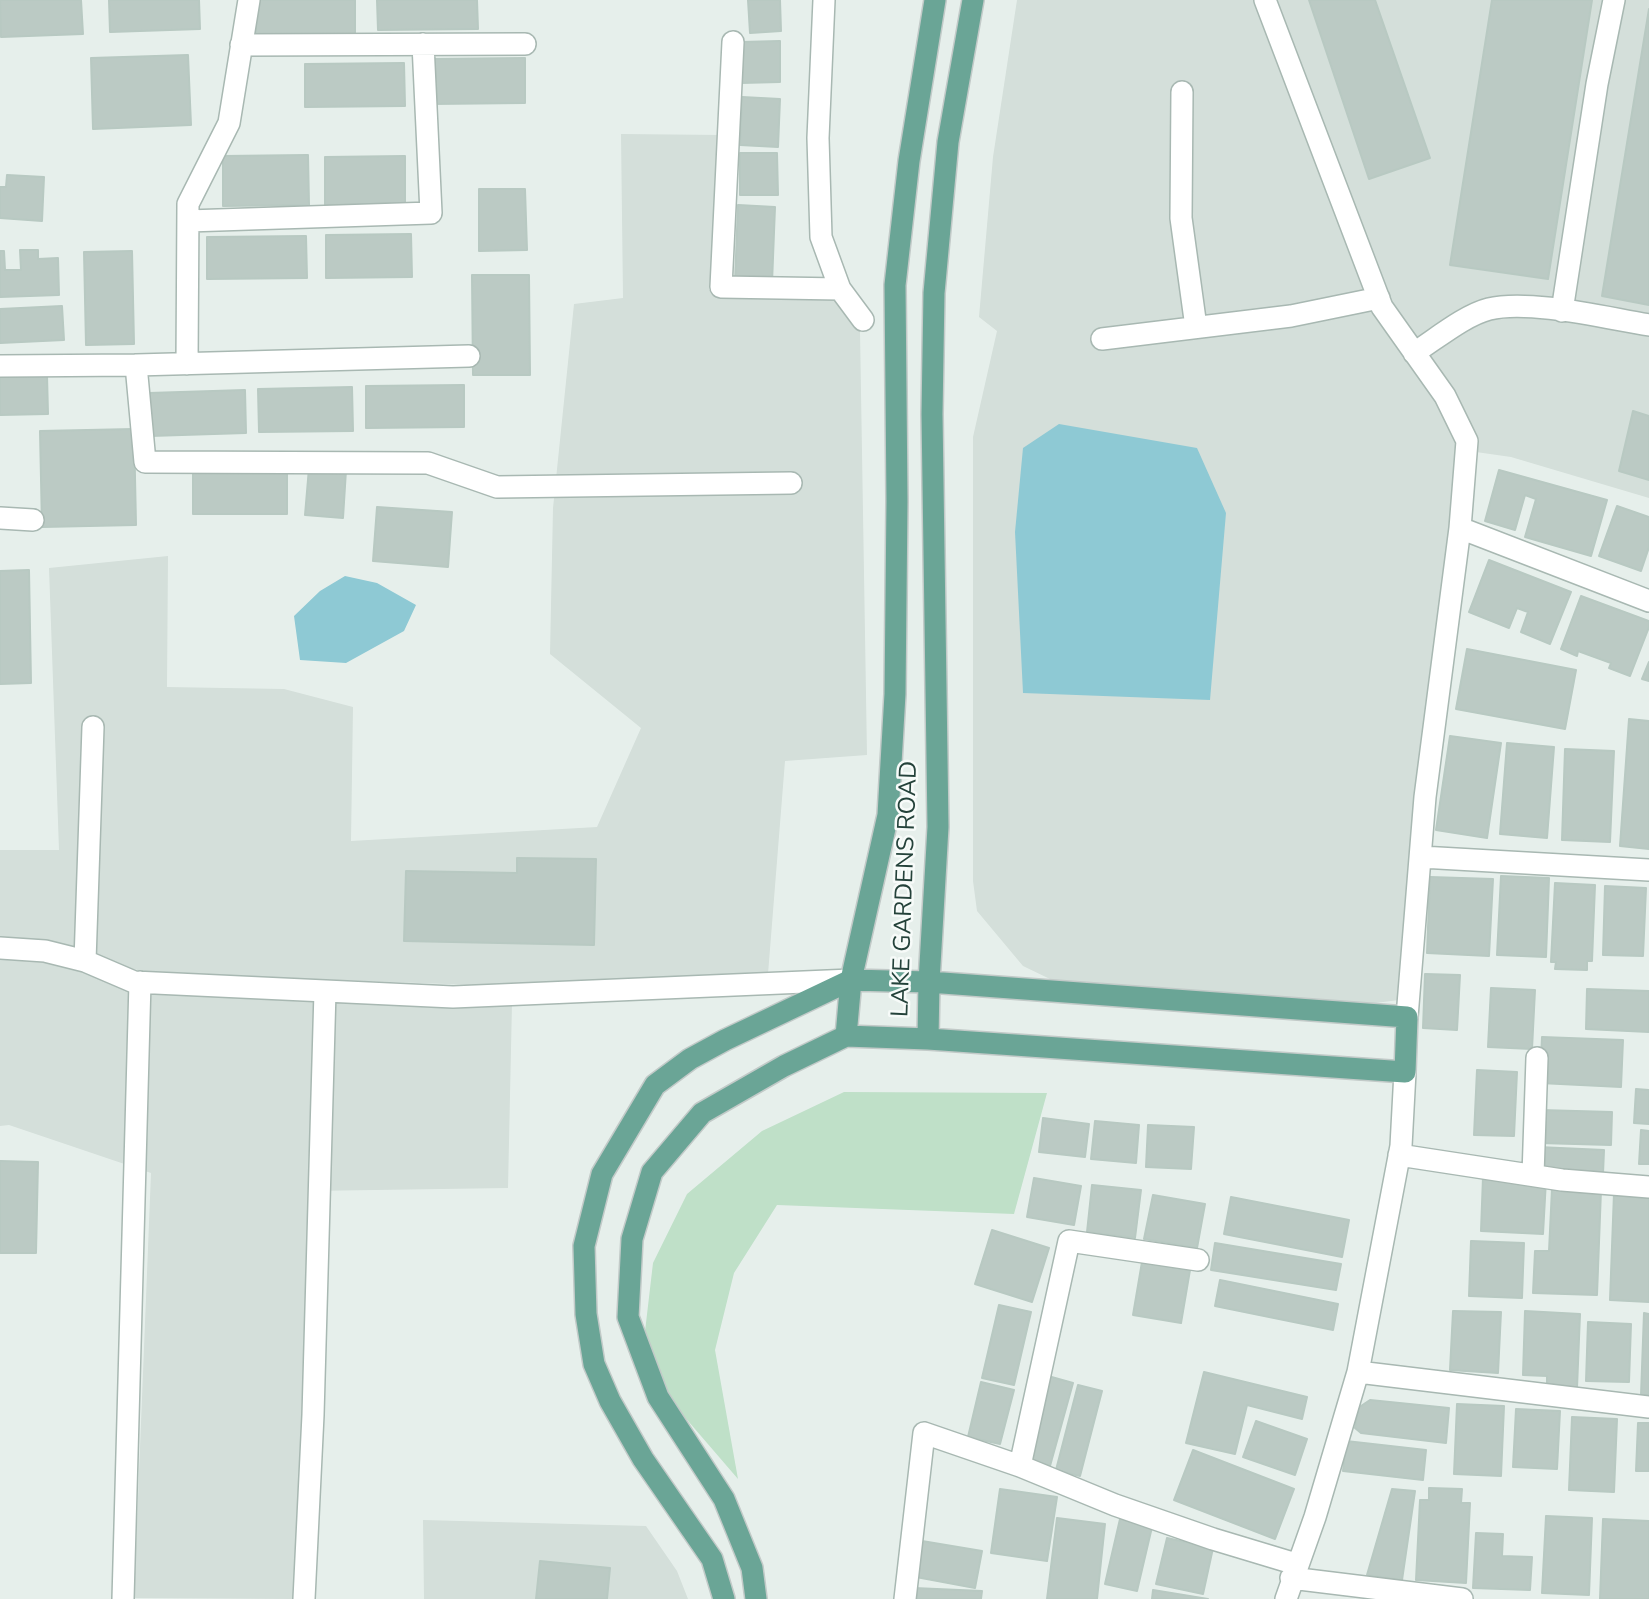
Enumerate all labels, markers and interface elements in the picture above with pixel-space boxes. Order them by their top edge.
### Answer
street label: LAKE GARDENS ROAD [887,761,925,1017]

